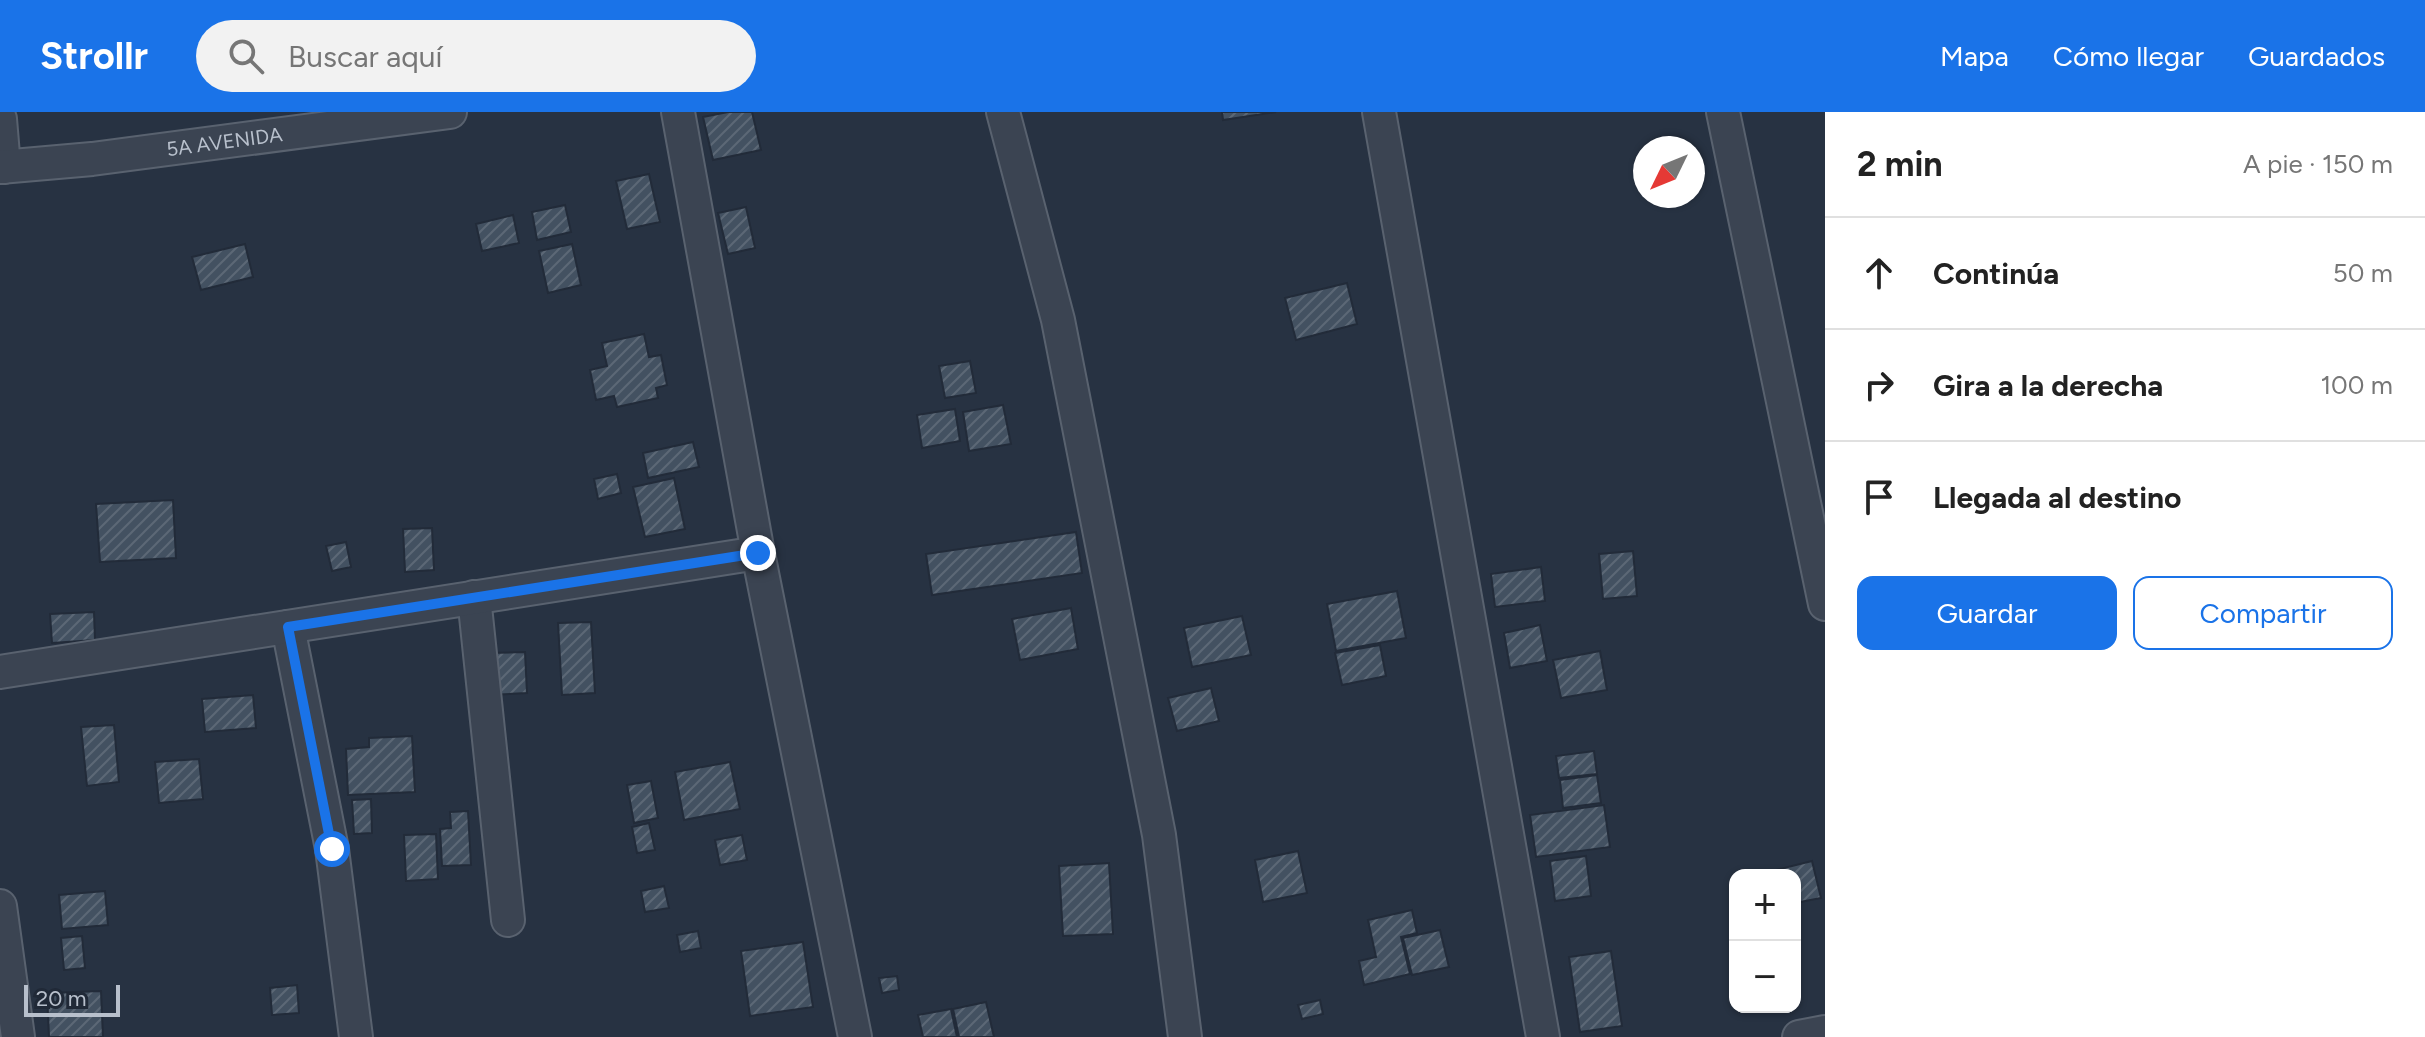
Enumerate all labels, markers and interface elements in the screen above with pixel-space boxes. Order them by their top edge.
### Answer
search box [196,20,756,92]
text: Strollr [40,33,148,79]
icon: search [224,34,268,78]
text: Buscar aquí [288,38,442,75]
text: Mapa [1940,39,2009,73]
text: Cómo llegar [2053,39,2204,73]
text: Guardados [2248,39,2385,73]
street label: 5A AVENIDA [165,122,284,161]
north arrow [1633,136,1705,208]
text: 2 min [1857,144,1943,185]
text: A pie · 150 m [2243,148,2393,180]
icon: ahead [1857,251,1901,295]
text: Continúa [1933,255,2059,292]
text: 50 m [2333,257,2393,289]
icon: right [1857,363,1901,407]
text: Gira a la derecha [1933,367,2163,404]
text: 100 m [2320,369,2393,401]
icon: arrive [1857,475,1901,519]
text: Llegada al destino [1933,479,2181,516]
route end [740,535,776,571]
button: Guardar [1857,576,2117,650]
button: Compartir [2133,576,2393,650]
route start [314,831,350,867]
map controls [1729,869,1801,1013]
button: + [1729,869,1801,941]
button: − [1729,941,1801,1013]
scale bar [24,981,120,1017]
text: 20 m [36,985,87,1012]

